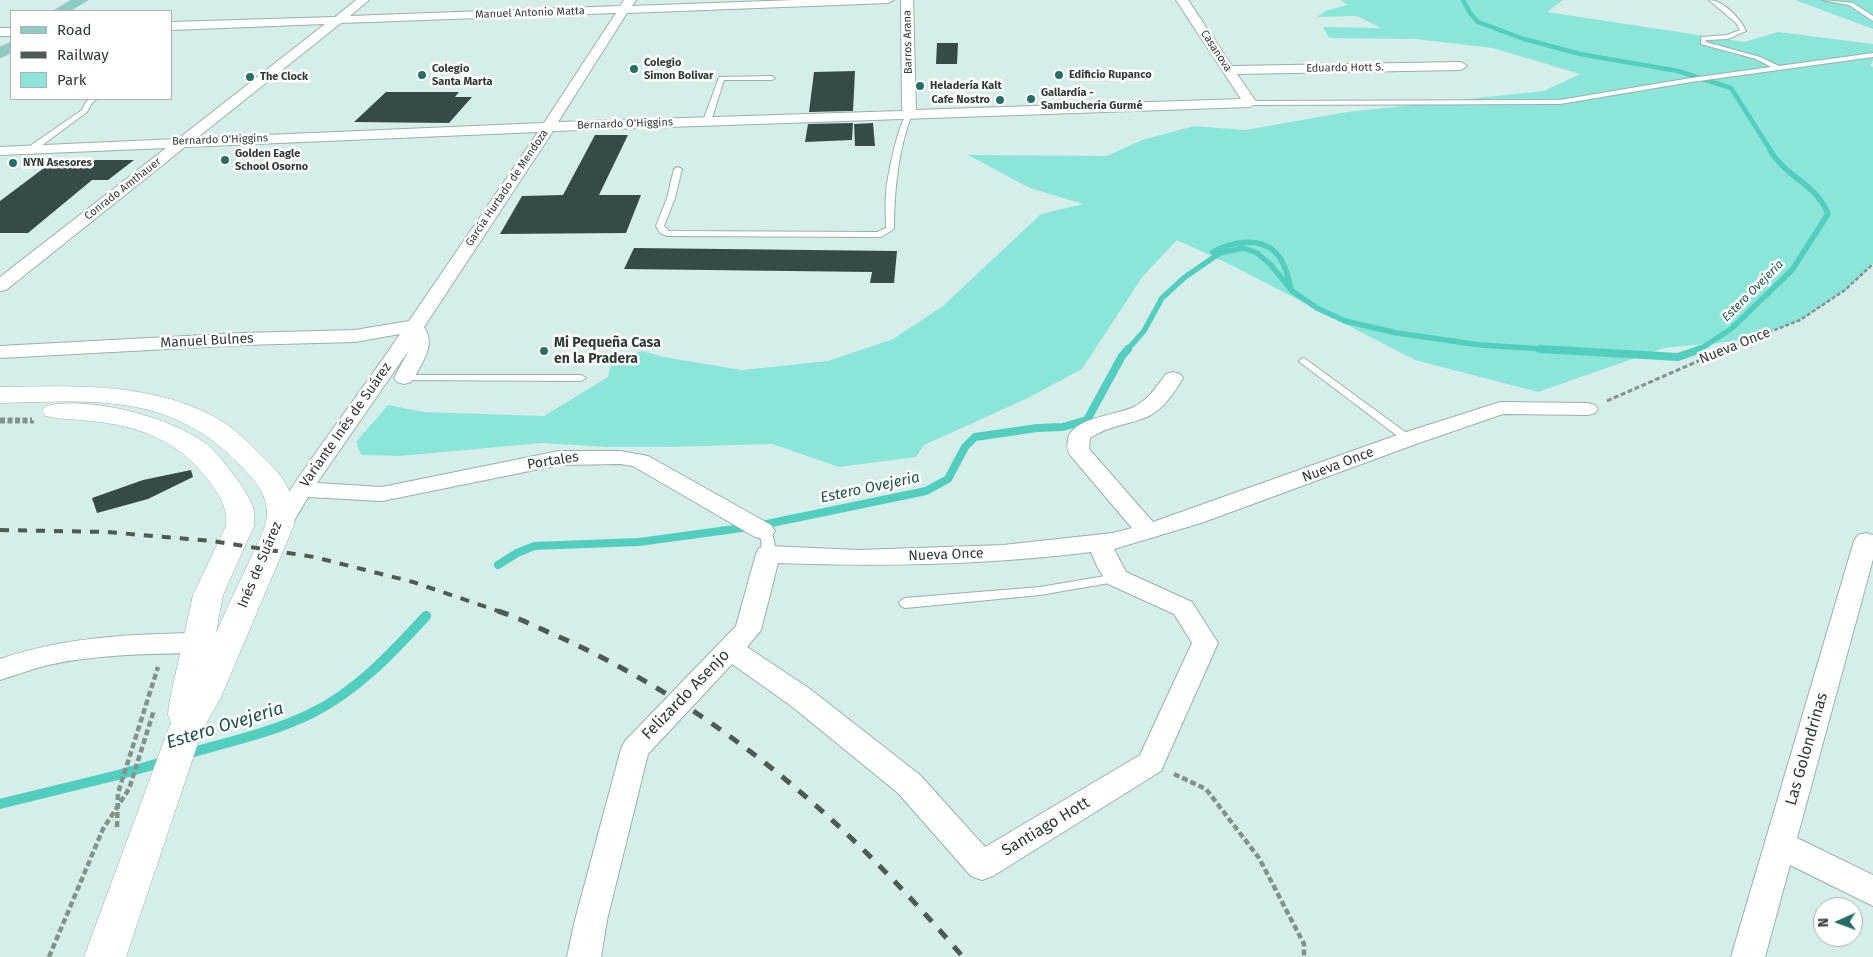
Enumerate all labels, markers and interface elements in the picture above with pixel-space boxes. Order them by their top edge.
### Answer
street label: Manuel Antonio Matta [475,4,585,22]
legend [10,10,172,100]
street label: Barros Arana [901,10,915,74]
text: Road [57,21,92,39]
street label: Casanova [1198,28,1234,74]
text: Railway [57,46,109,64]
place label: Colegio Simon Bolivar [644,56,713,82]
street label: Eduardo Hott S. [1306,61,1384,75]
place label: Colegio Santa Marta [432,62,493,88]
marker: Colegio Simon Bolivar [628,63,640,75]
place label: Edificio Rupanco [1069,68,1152,82]
marker: Colegio Santa Marta [416,69,428,81]
marker: Edificio Rupanco [1053,69,1065,81]
place label: The Clock [260,70,308,84]
text: Park [57,71,87,89]
marker: The Clock [244,71,256,83]
place label: Heladería Kalt [930,79,1002,93]
marker: Heladería Kalt [914,80,926,92]
place label: Gallardía - Sambuchería Gurmé [1041,86,1142,112]
place label: Cafe Nostro [931,93,990,107]
marker: Gallardía - Sambuchería Gurmé [1025,93,1037,105]
marker: Cafe Nostro [994,94,1006,106]
street label: Bernardo O'Higgins [577,116,673,132]
street label: García Hurtado de Mendoza [463,127,551,249]
street label: Bernardo O'Higgins [172,132,268,148]
place label: Golden Eagle School Osorno [235,147,308,173]
marker: Golden Eagle School Osorno [219,154,231,166]
street label: Conrado Amthauer [82,155,164,223]
place label: NYN Asesores [23,156,92,170]
marker: NYN Asesores [7,157,19,169]
water label: Estero Ovejeria [1719,257,1787,325]
street label: Nueva Once [1697,324,1773,368]
street label: Manuel Bulnes [160,330,254,352]
place label: Mi Pequeña Casa en la Pradera [554,335,661,368]
marker: Mi Pequeña Casa en la Pradera [538,345,550,357]
street label: Variante Inés de Suárez [297,360,395,490]
street label: Nueva Once [1300,444,1376,486]
street label: Portales [526,449,580,473]
water label: Estero Ovejeria [819,469,921,507]
street label: Inés de Suárez [234,519,286,611]
street label: Nueva Once [908,545,984,565]
street label: Felizardo Asenjo [638,646,734,744]
street label: Las Golondrinas [1782,690,1832,808]
water label: Estero Ovejeria [164,698,286,754]
street label: Santiago Hott [999,793,1093,861]
north arrow [1813,897,1863,947]
text: N [1815,918,1832,927]

